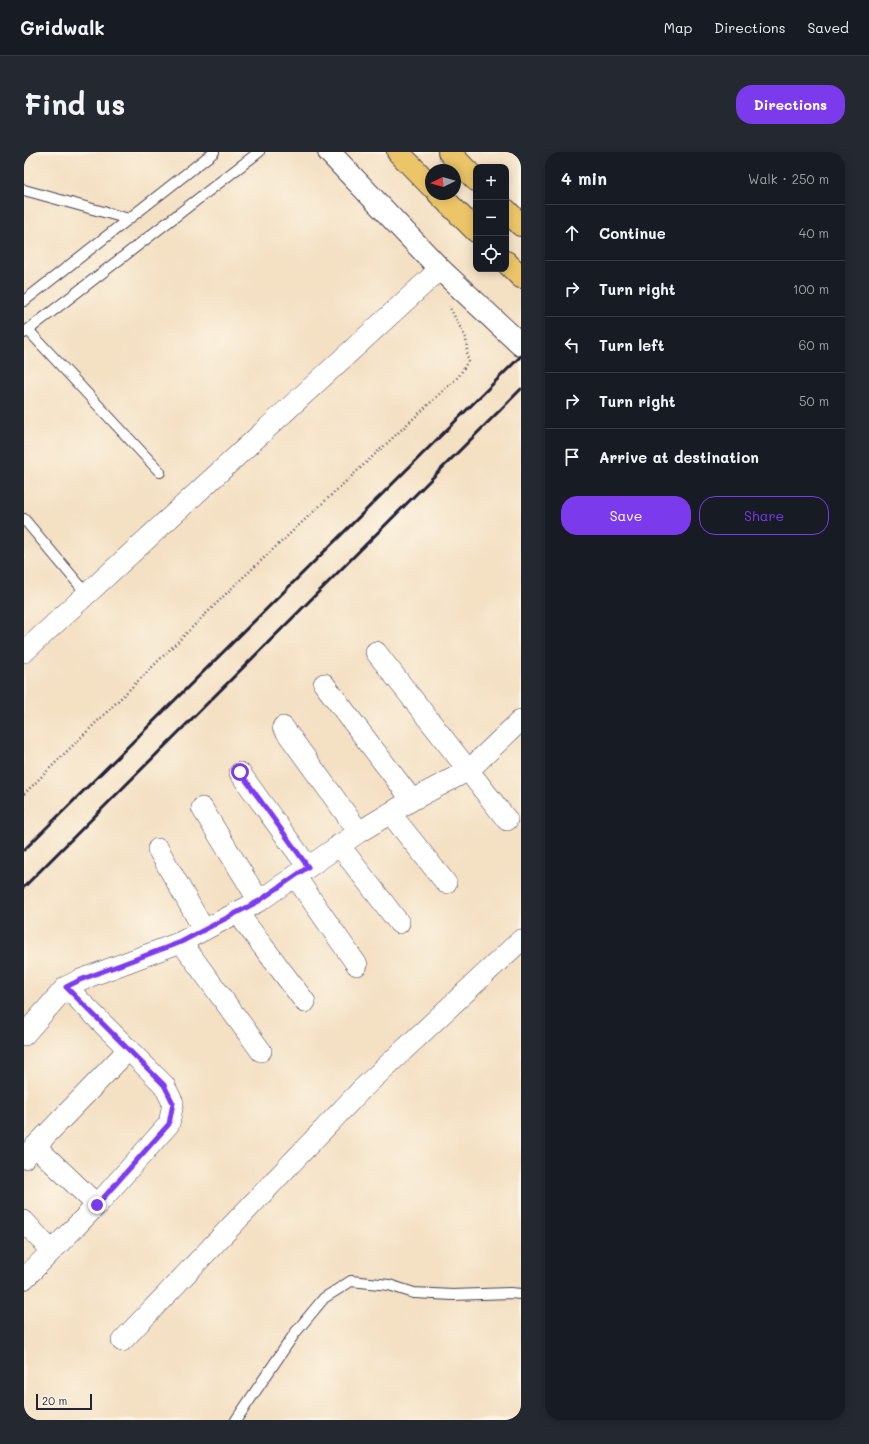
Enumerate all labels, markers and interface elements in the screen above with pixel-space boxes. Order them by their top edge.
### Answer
text: Gridwalk [20,15,105,40]
text: Map [664,18,692,37]
text: Directions [714,18,785,37]
text: Saved [807,18,849,37]
button: Directions [736,85,845,124]
text: Find us [24,86,125,122]
north arrow [425,164,461,200]
map controls [473,164,509,272]
button: + [473,164,509,200]
text: 4 min [561,167,607,189]
text: Walk · 250 m [748,170,829,187]
button: − [473,200,509,236]
icon: ahead [561,222,583,244]
text: Continue [599,223,666,243]
text: 40 m [799,224,829,241]
button: locate [473,236,509,272]
icon: right [561,278,583,300]
text: Turn right [599,279,676,299]
text: 100 m [793,280,829,297]
icon: left [561,334,583,356]
text: Turn left [599,335,664,355]
text: 60 m [799,336,829,353]
icon: right [561,390,583,412]
text: Turn right [599,391,676,411]
text: 50 m [799,392,829,409]
icon: arrive [561,446,583,468]
text: Arrive at destination [599,447,759,467]
button: Save [561,496,691,535]
button: Share [699,496,829,535]
route start [231,763,249,781]
route end [88,1196,106,1214]
scale bar [36,1392,92,1411]
text: 20 m [42,1393,67,1408]

